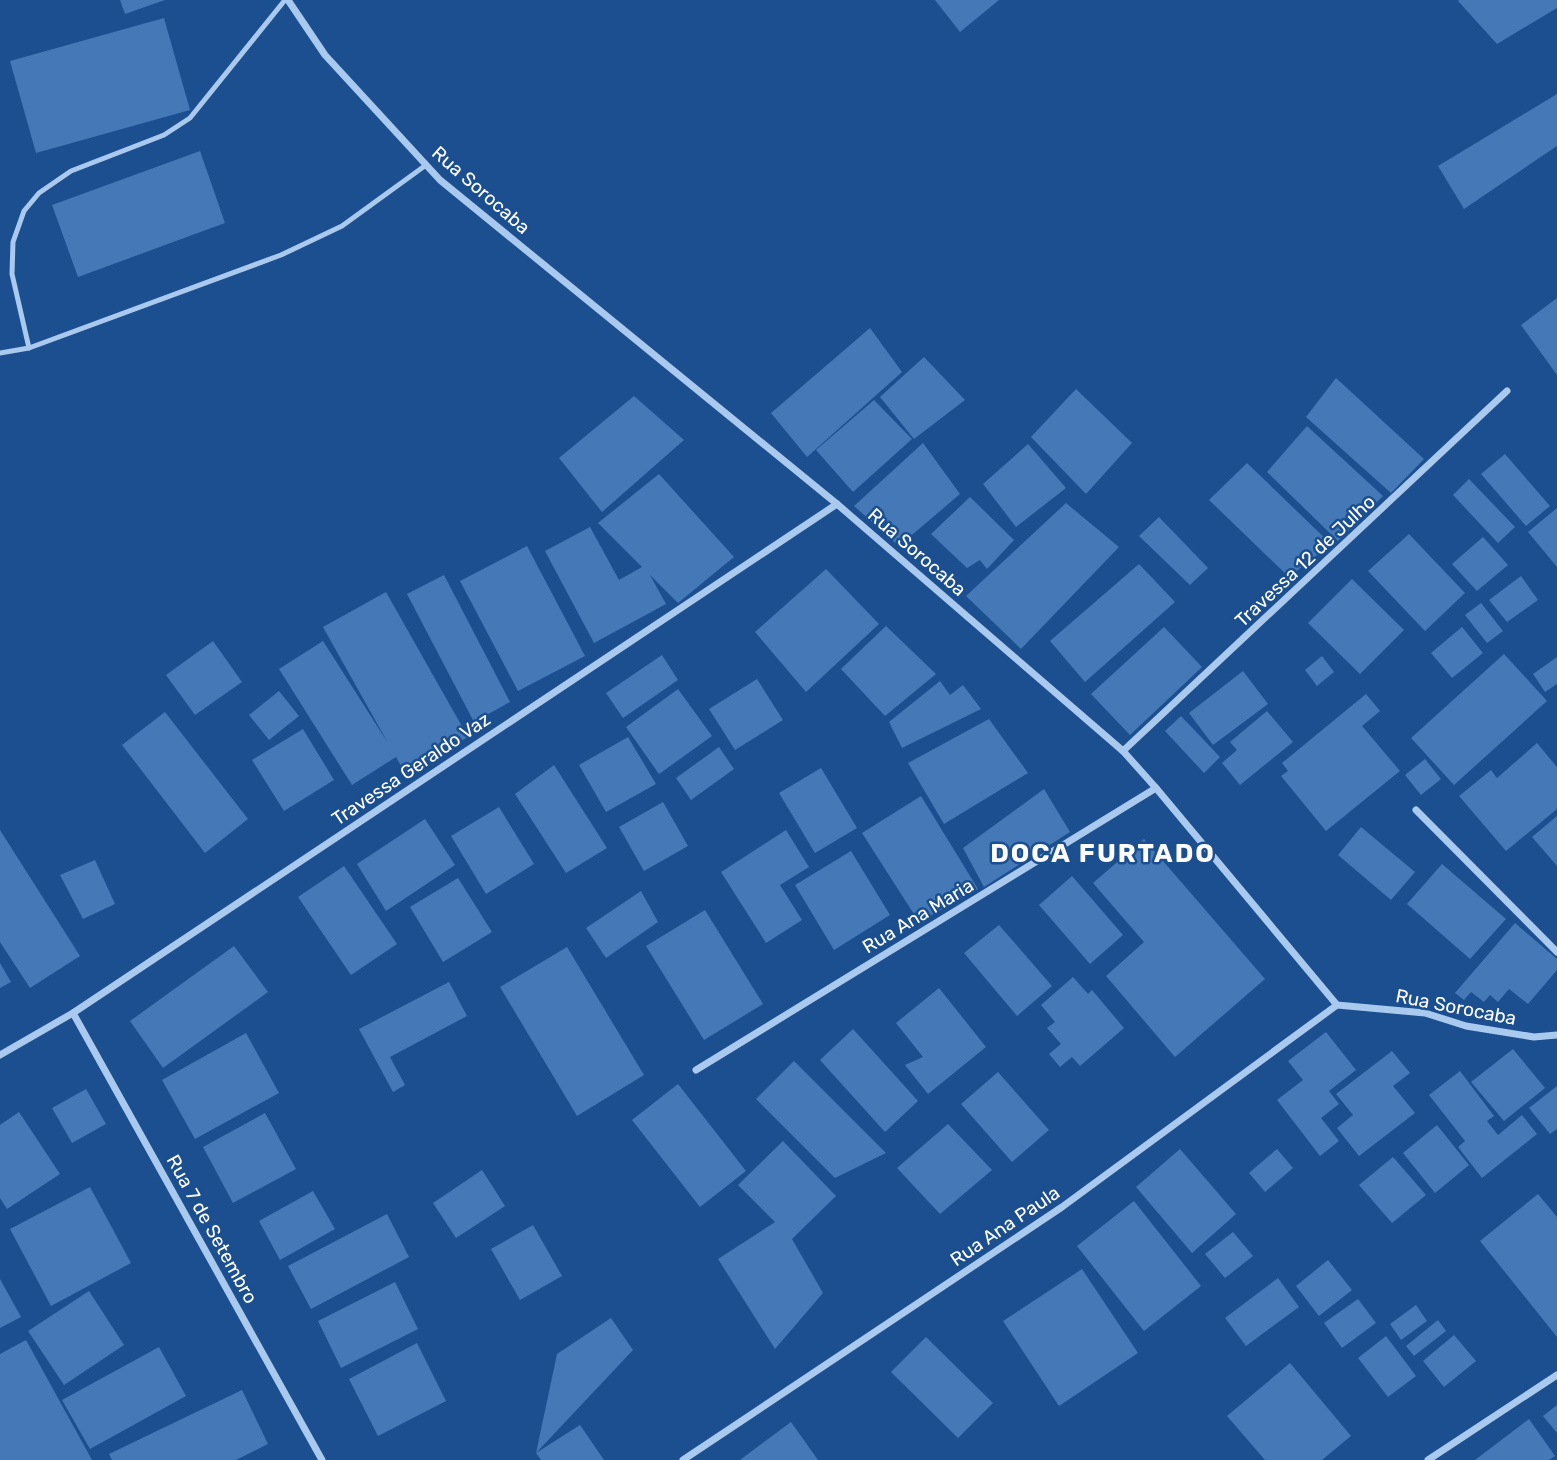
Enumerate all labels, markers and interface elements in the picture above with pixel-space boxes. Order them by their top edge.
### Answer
street label: Rua Sorocaba [427,141,535,239]
street label: Travessa 12 de Julho [1230,490,1380,632]
street label: Rua Sorocaba [863,503,971,601]
street label: Travessa Geraldo Vaz [328,708,494,830]
district label: DOCA FURTADO [990,838,1216,869]
street label: Rua Ana Maria [858,874,978,958]
street label: Rua Sorocaba [1394,984,1518,1030]
street label: Rua 7 de Setembro [162,1151,262,1307]
street label: Rua Ana Paula [946,1181,1064,1271]

